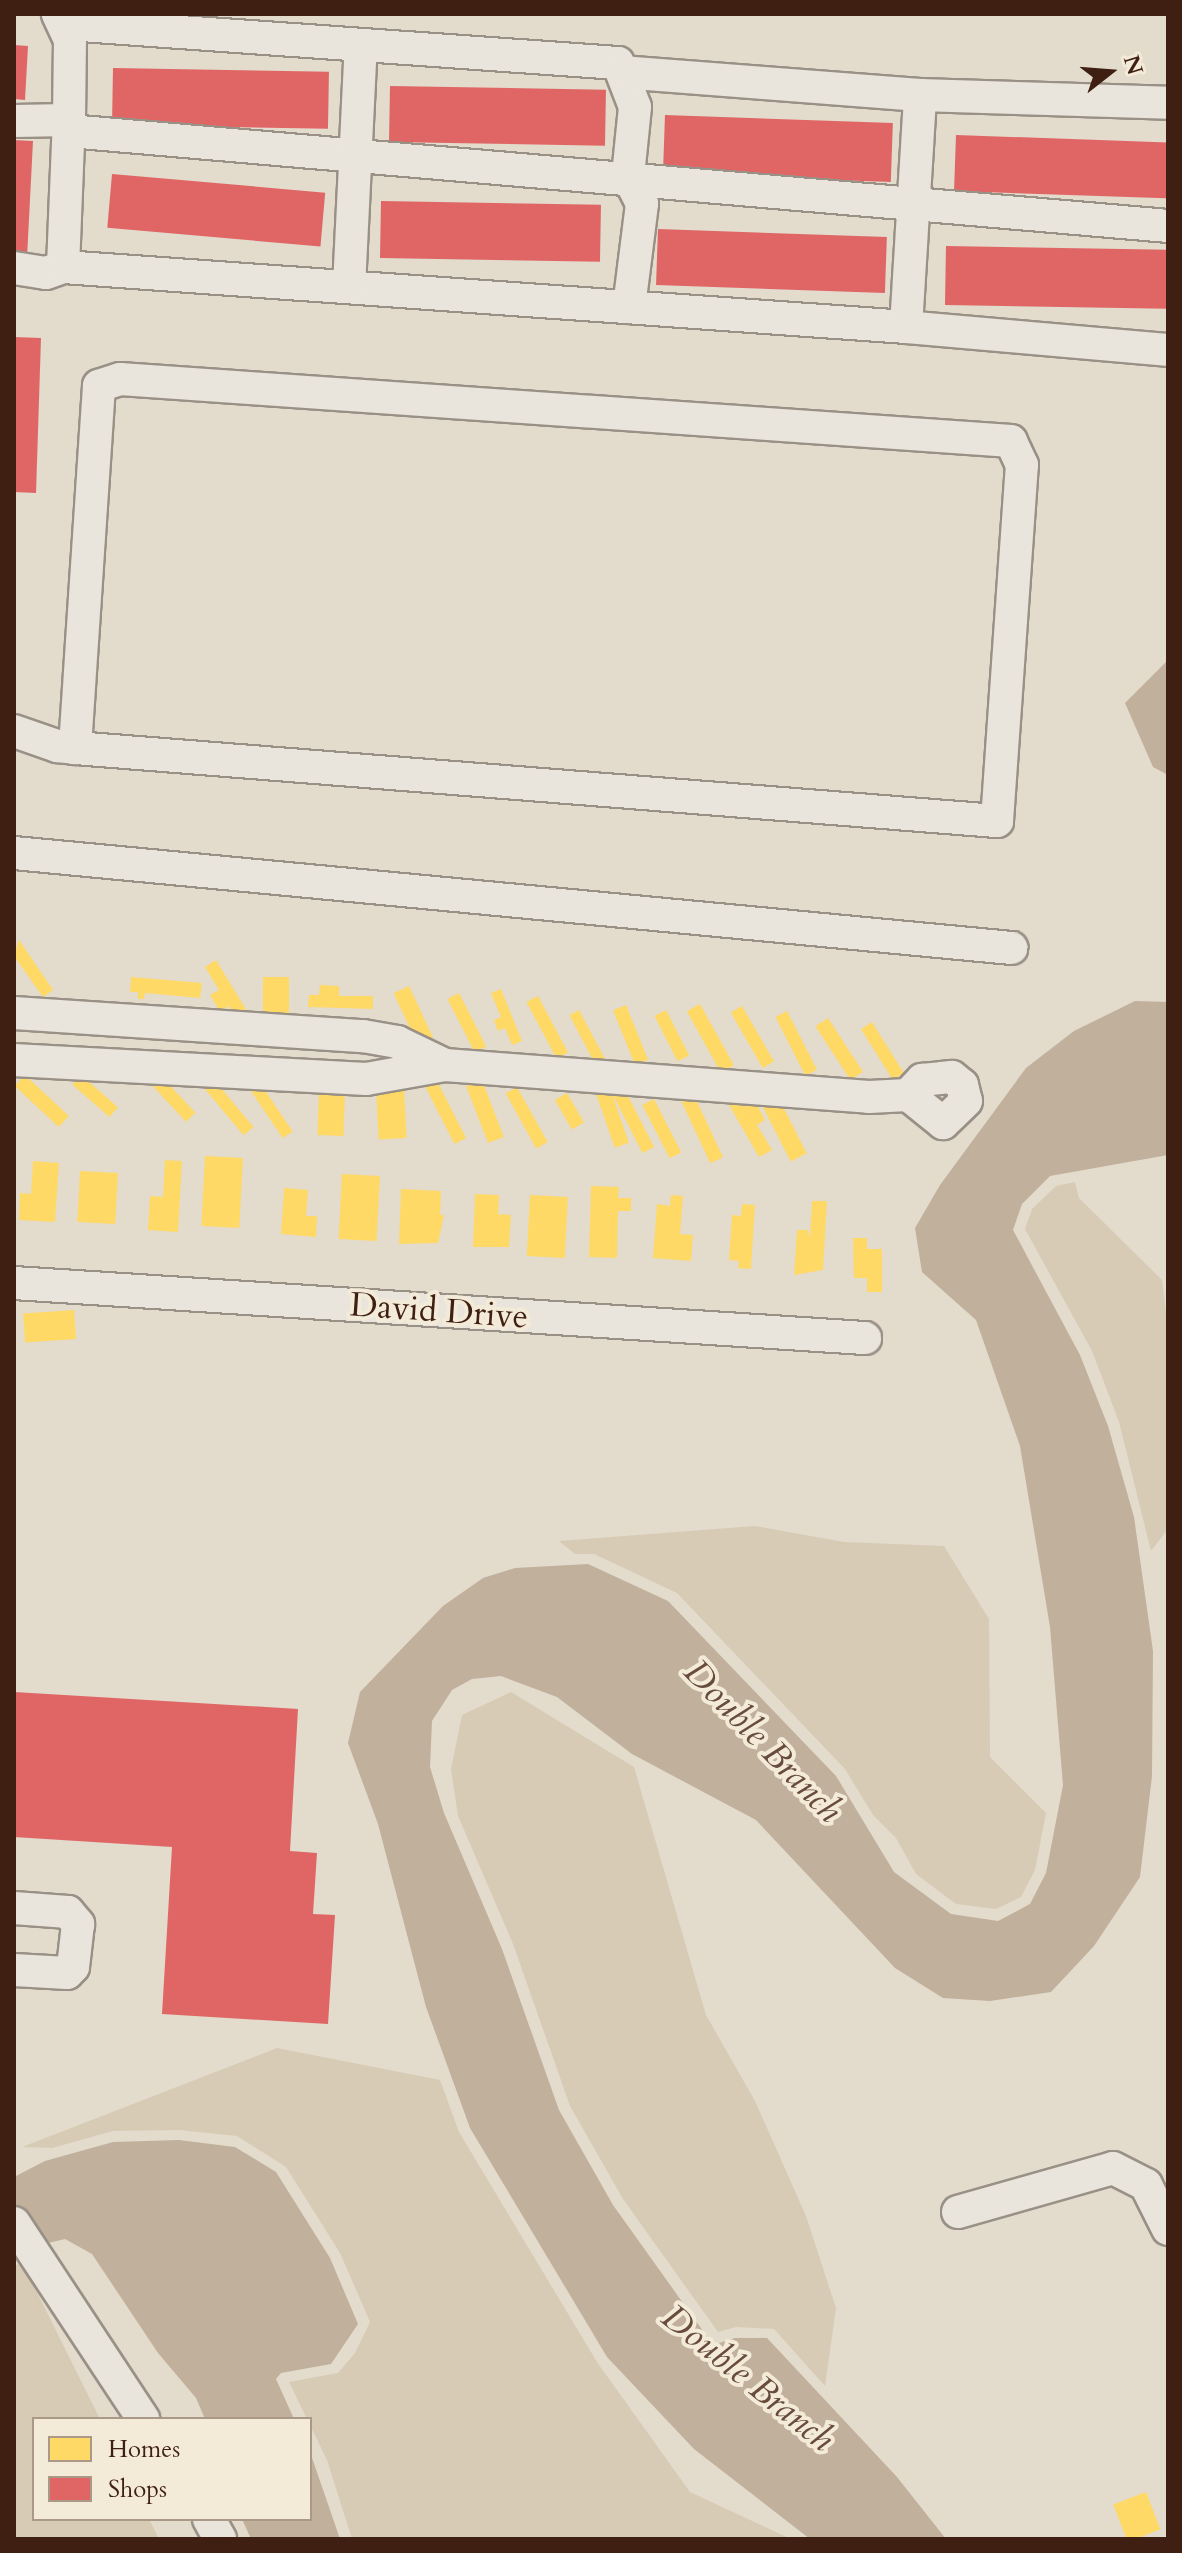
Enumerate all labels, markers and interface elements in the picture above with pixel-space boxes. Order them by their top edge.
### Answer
north arrow [1070,32,1150,112]
text: N [1116,51,1150,78]
street label: David Drive [349,1284,529,1338]
water label: Double Branch [675,1651,851,1831]
water label: Double Branch [653,2295,843,2461]
legend [32,2417,312,2521]
text: Homes [108,2433,180,2466]
text: Shops [108,2473,167,2506]

